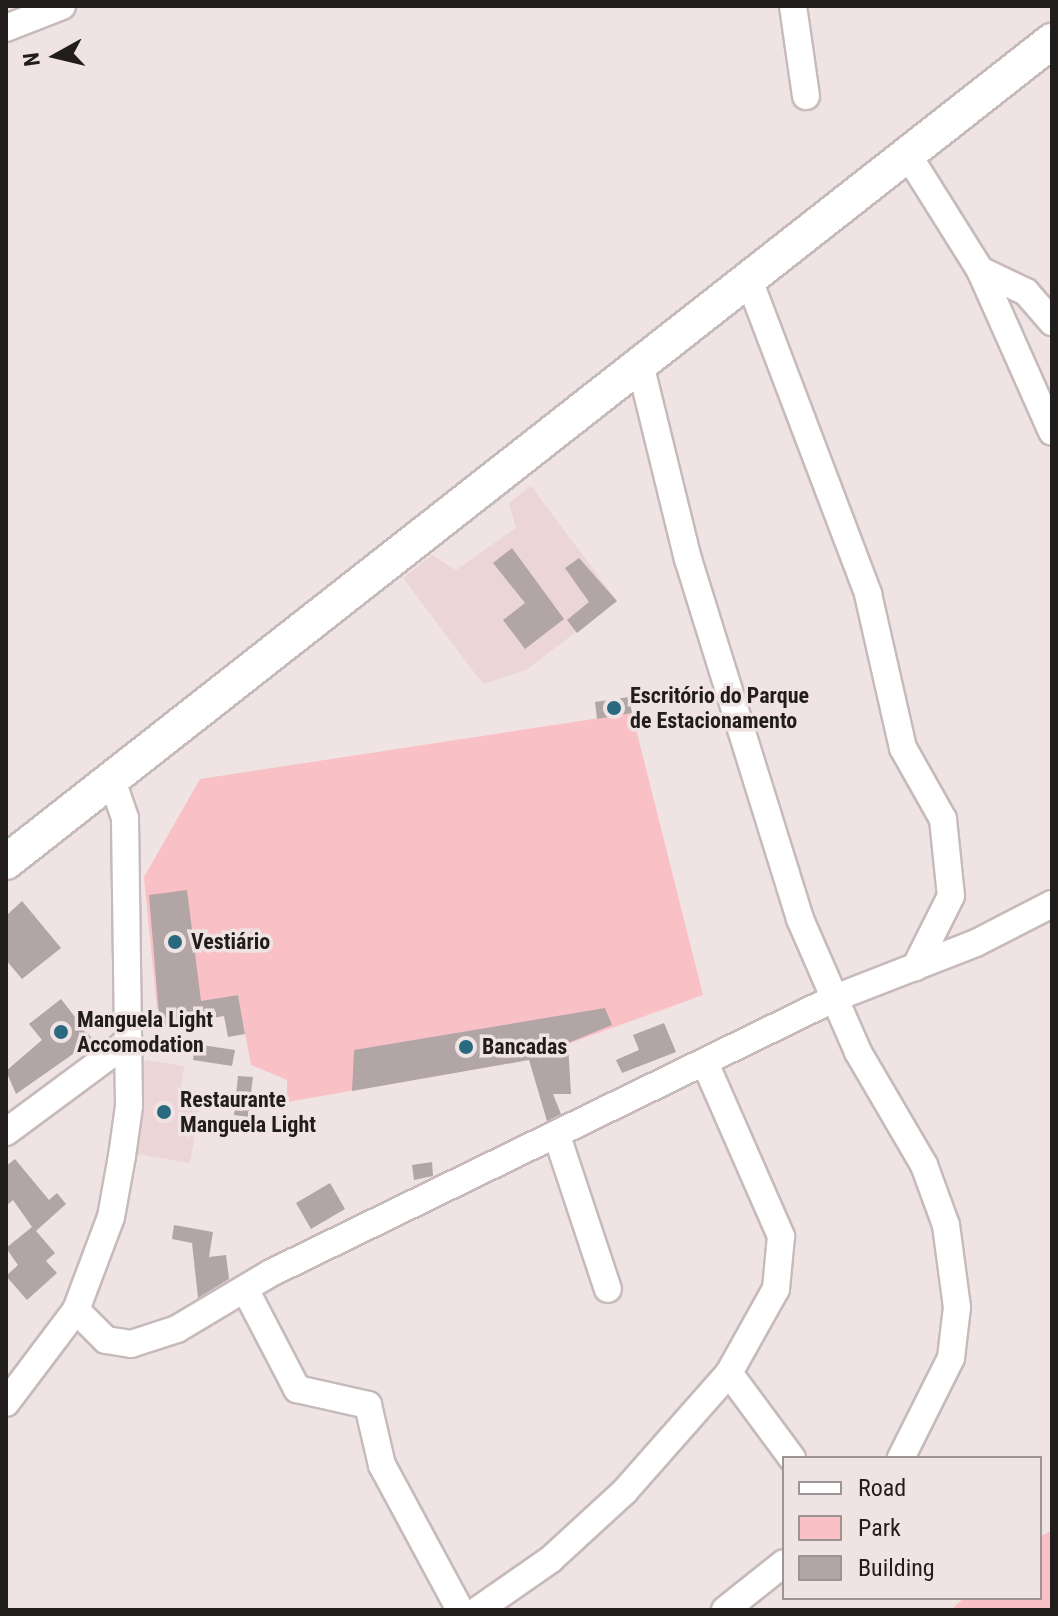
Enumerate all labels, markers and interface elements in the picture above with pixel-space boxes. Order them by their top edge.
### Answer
north arrow [16,16,96,96]
text: N [18,51,45,68]
place label: Escritório do Parque de Estacionamento [630,682,809,734]
marker: Escritório do Parque de Estacionamento [605,699,623,717]
place label: Vestiário [191,929,270,955]
marker: Vestiário [166,933,184,951]
place label: Manguela Light Accomodation [77,1006,213,1058]
marker: Manguela Light Accomodation [52,1023,70,1041]
place label: Bancadas [482,1034,567,1060]
marker: Bancadas [457,1038,475,1056]
place label: Restaurante Manguela Light [180,1086,316,1138]
marker: Restaurante Manguela Light [155,1103,173,1121]
legend [782,1456,1042,1600]
text: Road [858,1474,906,1502]
text: Park [858,1514,901,1542]
text: Building [858,1554,935,1582]

